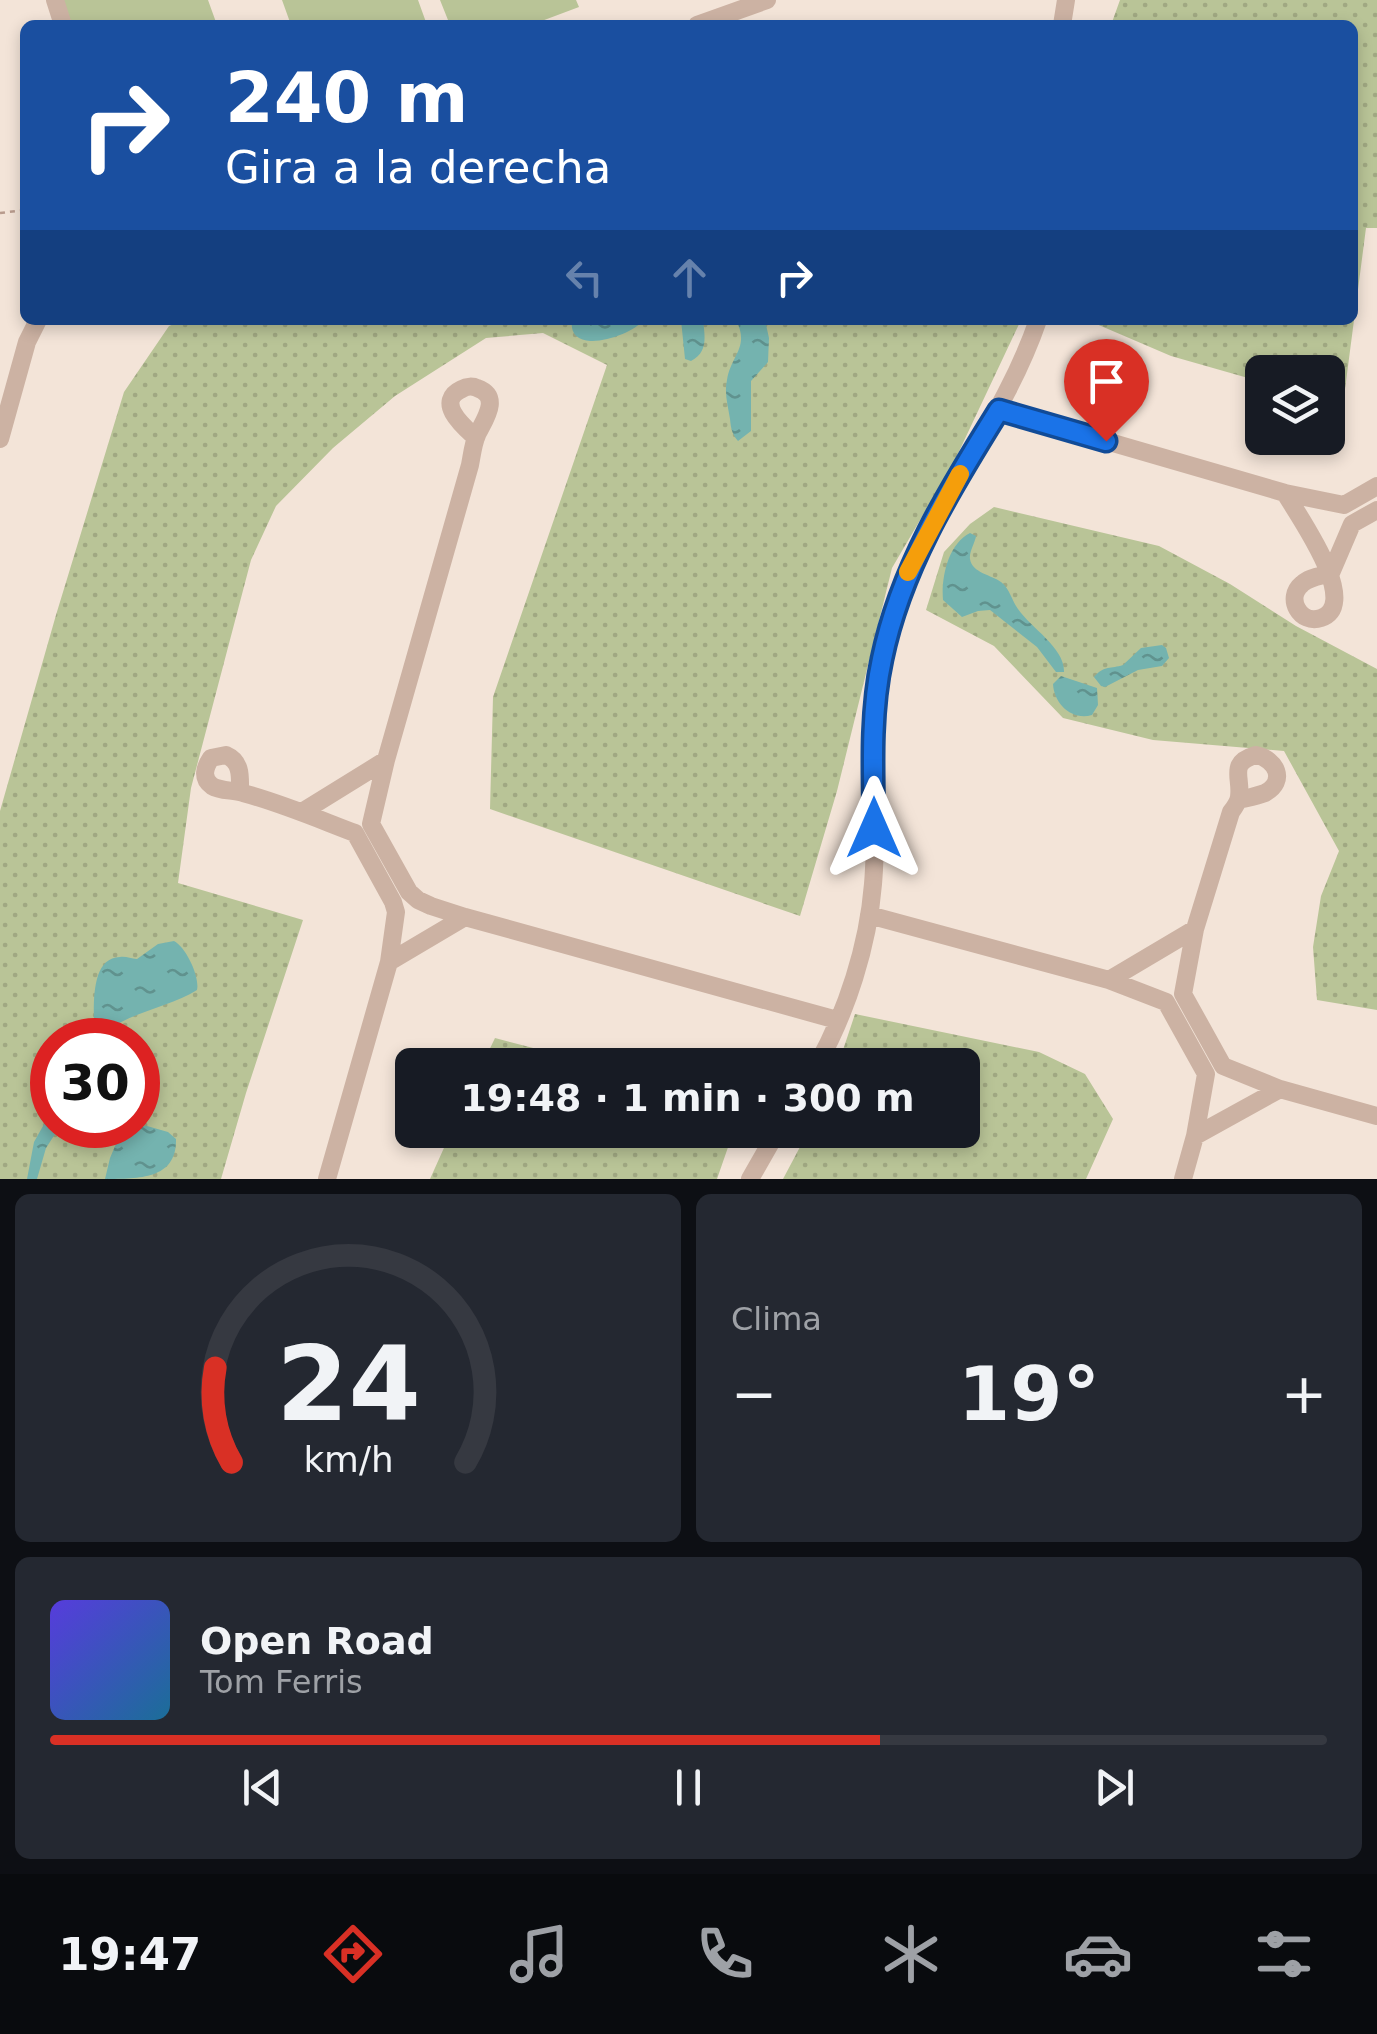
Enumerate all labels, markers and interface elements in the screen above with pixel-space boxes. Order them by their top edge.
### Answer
text: 240 m [225,57,468,139]
icon: right [60,60,190,190]
text: Gira a la derecha [225,141,611,194]
icon: left [557,250,612,305]
icon: ahead [662,250,717,305]
icon: right [767,250,822,305]
pin [1064,339,1149,442]
icon: arrive [1079,354,1134,409]
map controls [1245,355,1345,455]
button: layers [1245,355,1345,455]
position arrow [822,776,926,880]
speed limit sign: 30 [30,1018,160,1148]
text: 19:48 · 1 min · 300 m [460,1076,915,1120]
text: Clima [731,1300,822,1338]
text: 24 [276,1323,420,1445]
text: 19° [958,1350,1100,1438]
text: − [731,1362,777,1426]
text: + [1281,1362,1327,1426]
text: km/h [303,1439,393,1480]
text: Open Road [200,1619,434,1663]
text: Tom Ferris [200,1663,363,1701]
icon: previous [235,1760,290,1815]
icon: pause [661,1760,716,1815]
icon: next [1087,1760,1142,1815]
icon: directions [318,1919,388,1989]
icon: music [504,1919,574,1989]
icon: phone [690,1919,760,1989]
icon: climate [876,1919,946,1989]
icon: car [1063,1919,1133,1989]
icon: filters [1249,1919,1319,1989]
text: 19:47 [58,1928,201,1981]

